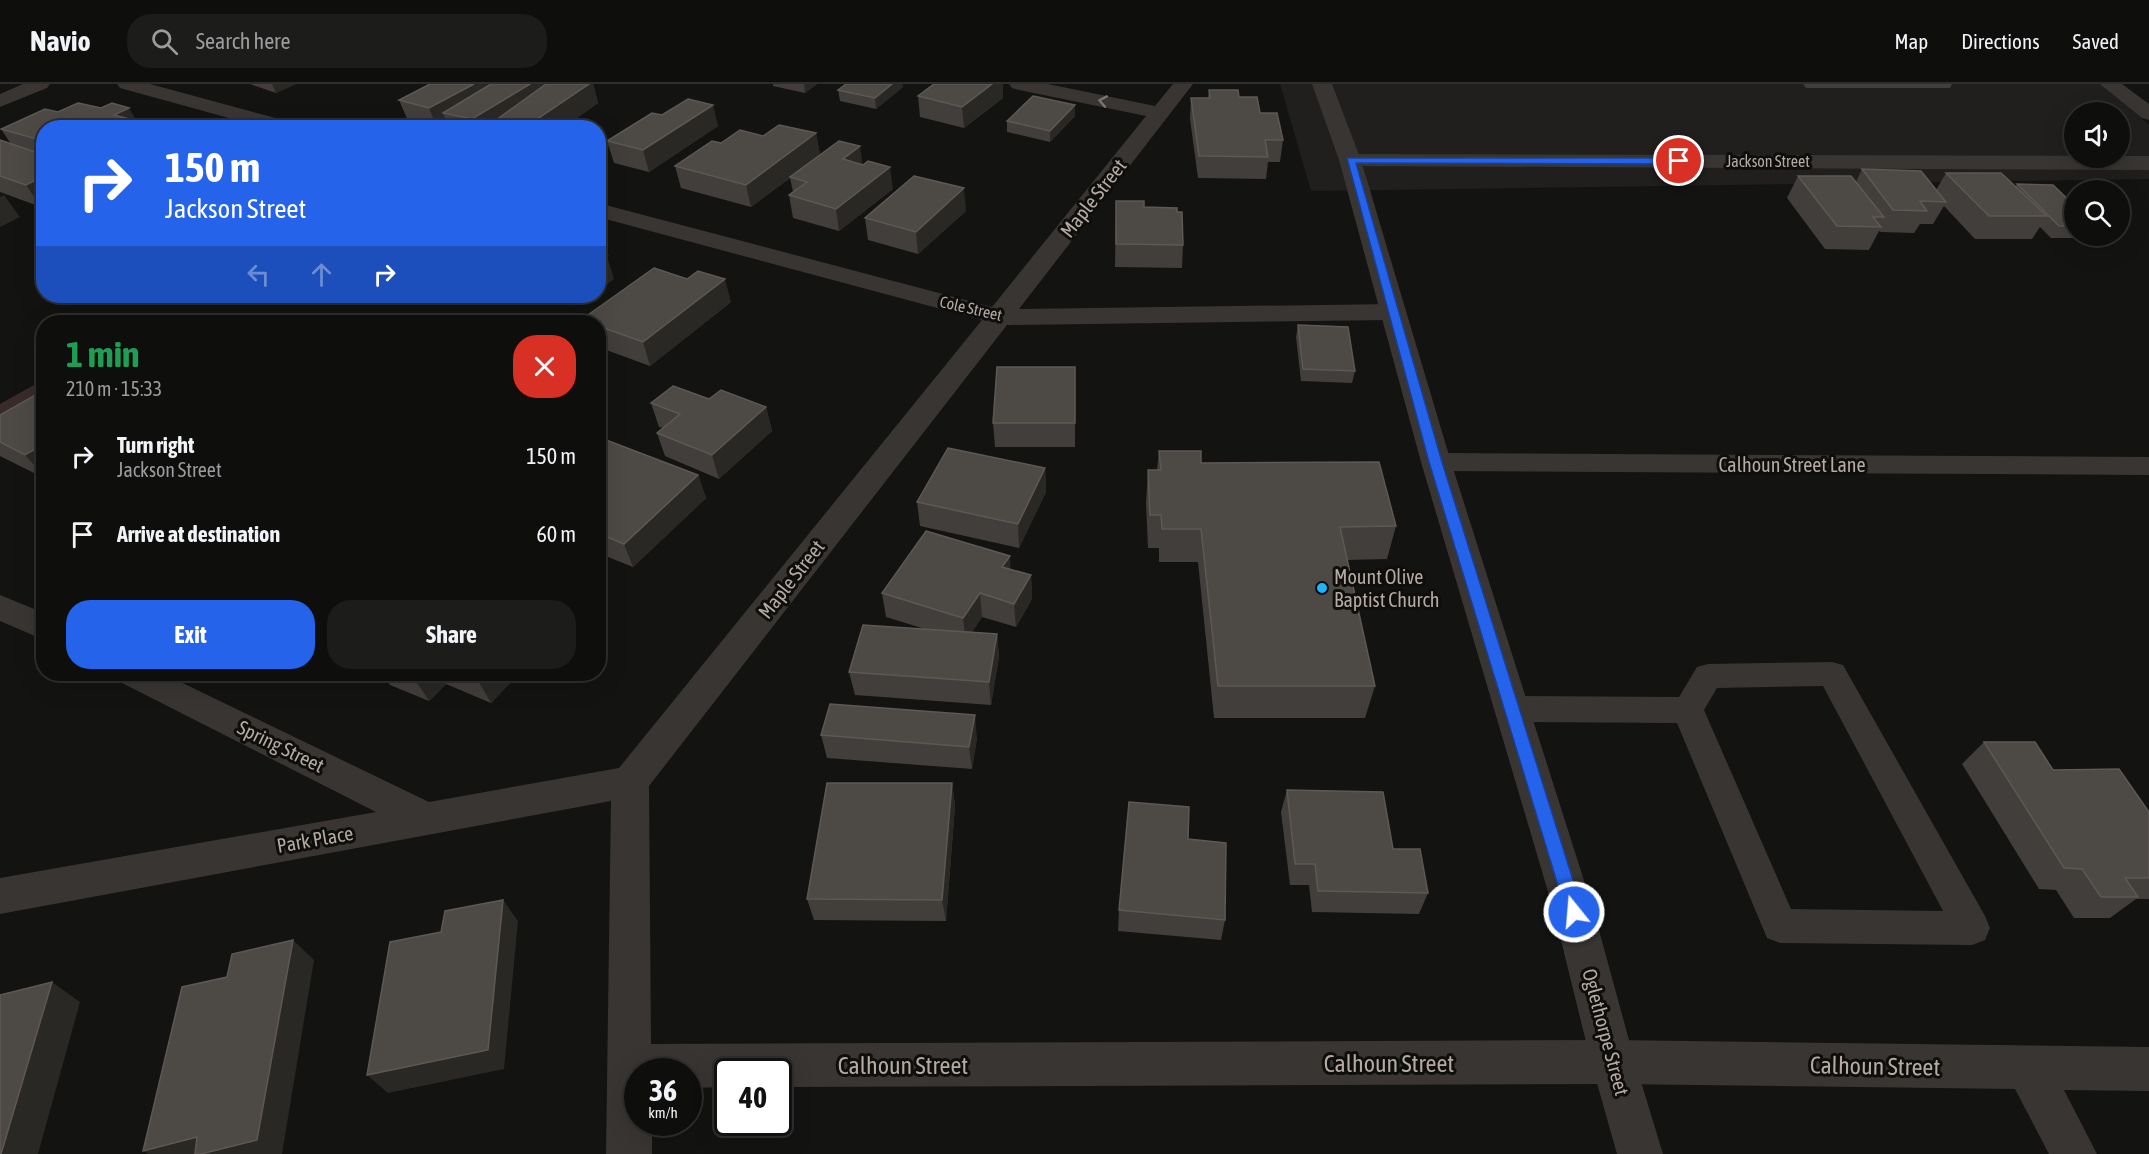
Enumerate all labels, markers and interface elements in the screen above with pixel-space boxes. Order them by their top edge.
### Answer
search box [127,14,547,68]
text: Navio [30,25,91,57]
icon: search [148,25,181,58]
text: Search here [196,28,291,54]
text: Map [1894,29,1928,53]
text: Directions [1961,29,2040,53]
text: Saved [2073,29,2119,53]
one-way arrow [1098,95,1108,108]
map controls [2064,102,2130,246]
button: sound [2064,102,2130,168]
pin [1653,135,1704,186]
text: 150 m [165,143,260,191]
icon: right [66,144,144,222]
icon: arrive [1662,144,1695,177]
street label: Jackson Street [1726,152,1810,170]
street label: Maple Street [1055,154,1131,242]
button: search [2064,180,2130,246]
text: Jackson Street [165,193,306,224]
icon: left [242,258,275,291]
icon: ahead [305,258,338,291]
icon: right [368,258,401,291]
street label: Cole Street [938,292,1004,324]
text: 1 min [66,333,140,375]
button: close [513,335,576,398]
text: 210 m · 15:33 [66,377,162,400]
text: Turn right [117,432,194,458]
icon: right [66,440,99,473]
text: 150 m [526,443,576,469]
street label: Calhoun Street Lane [1718,453,1866,476]
text: Jackson Street [117,458,222,481]
icon: arrive [66,518,99,551]
text: Arrive at destination [117,521,280,547]
text: 60 m [536,521,576,547]
street label: Maple Street [753,535,829,623]
place label: Mount Olive Baptist Church [1334,565,1440,611]
marker: Mount Olive Baptist Church [1315,581,1329,595]
button: Exit [66,600,315,669]
button: Share [327,600,576,669]
street label: Spring Street [234,715,328,777]
street label: Park Place [275,821,355,857]
position arrow [1542,880,1606,944]
street label: Oglethorpe Street [1578,966,1634,1098]
street label: Calhoun Street [1324,1050,1454,1077]
street label: Calhoun Street [1810,1051,1941,1081]
street label: Calhoun Street [838,1052,968,1079]
speed limit sign: 40 [714,1058,792,1136]
text: 36 [649,1073,677,1107]
text: km/h [648,1104,678,1121]

